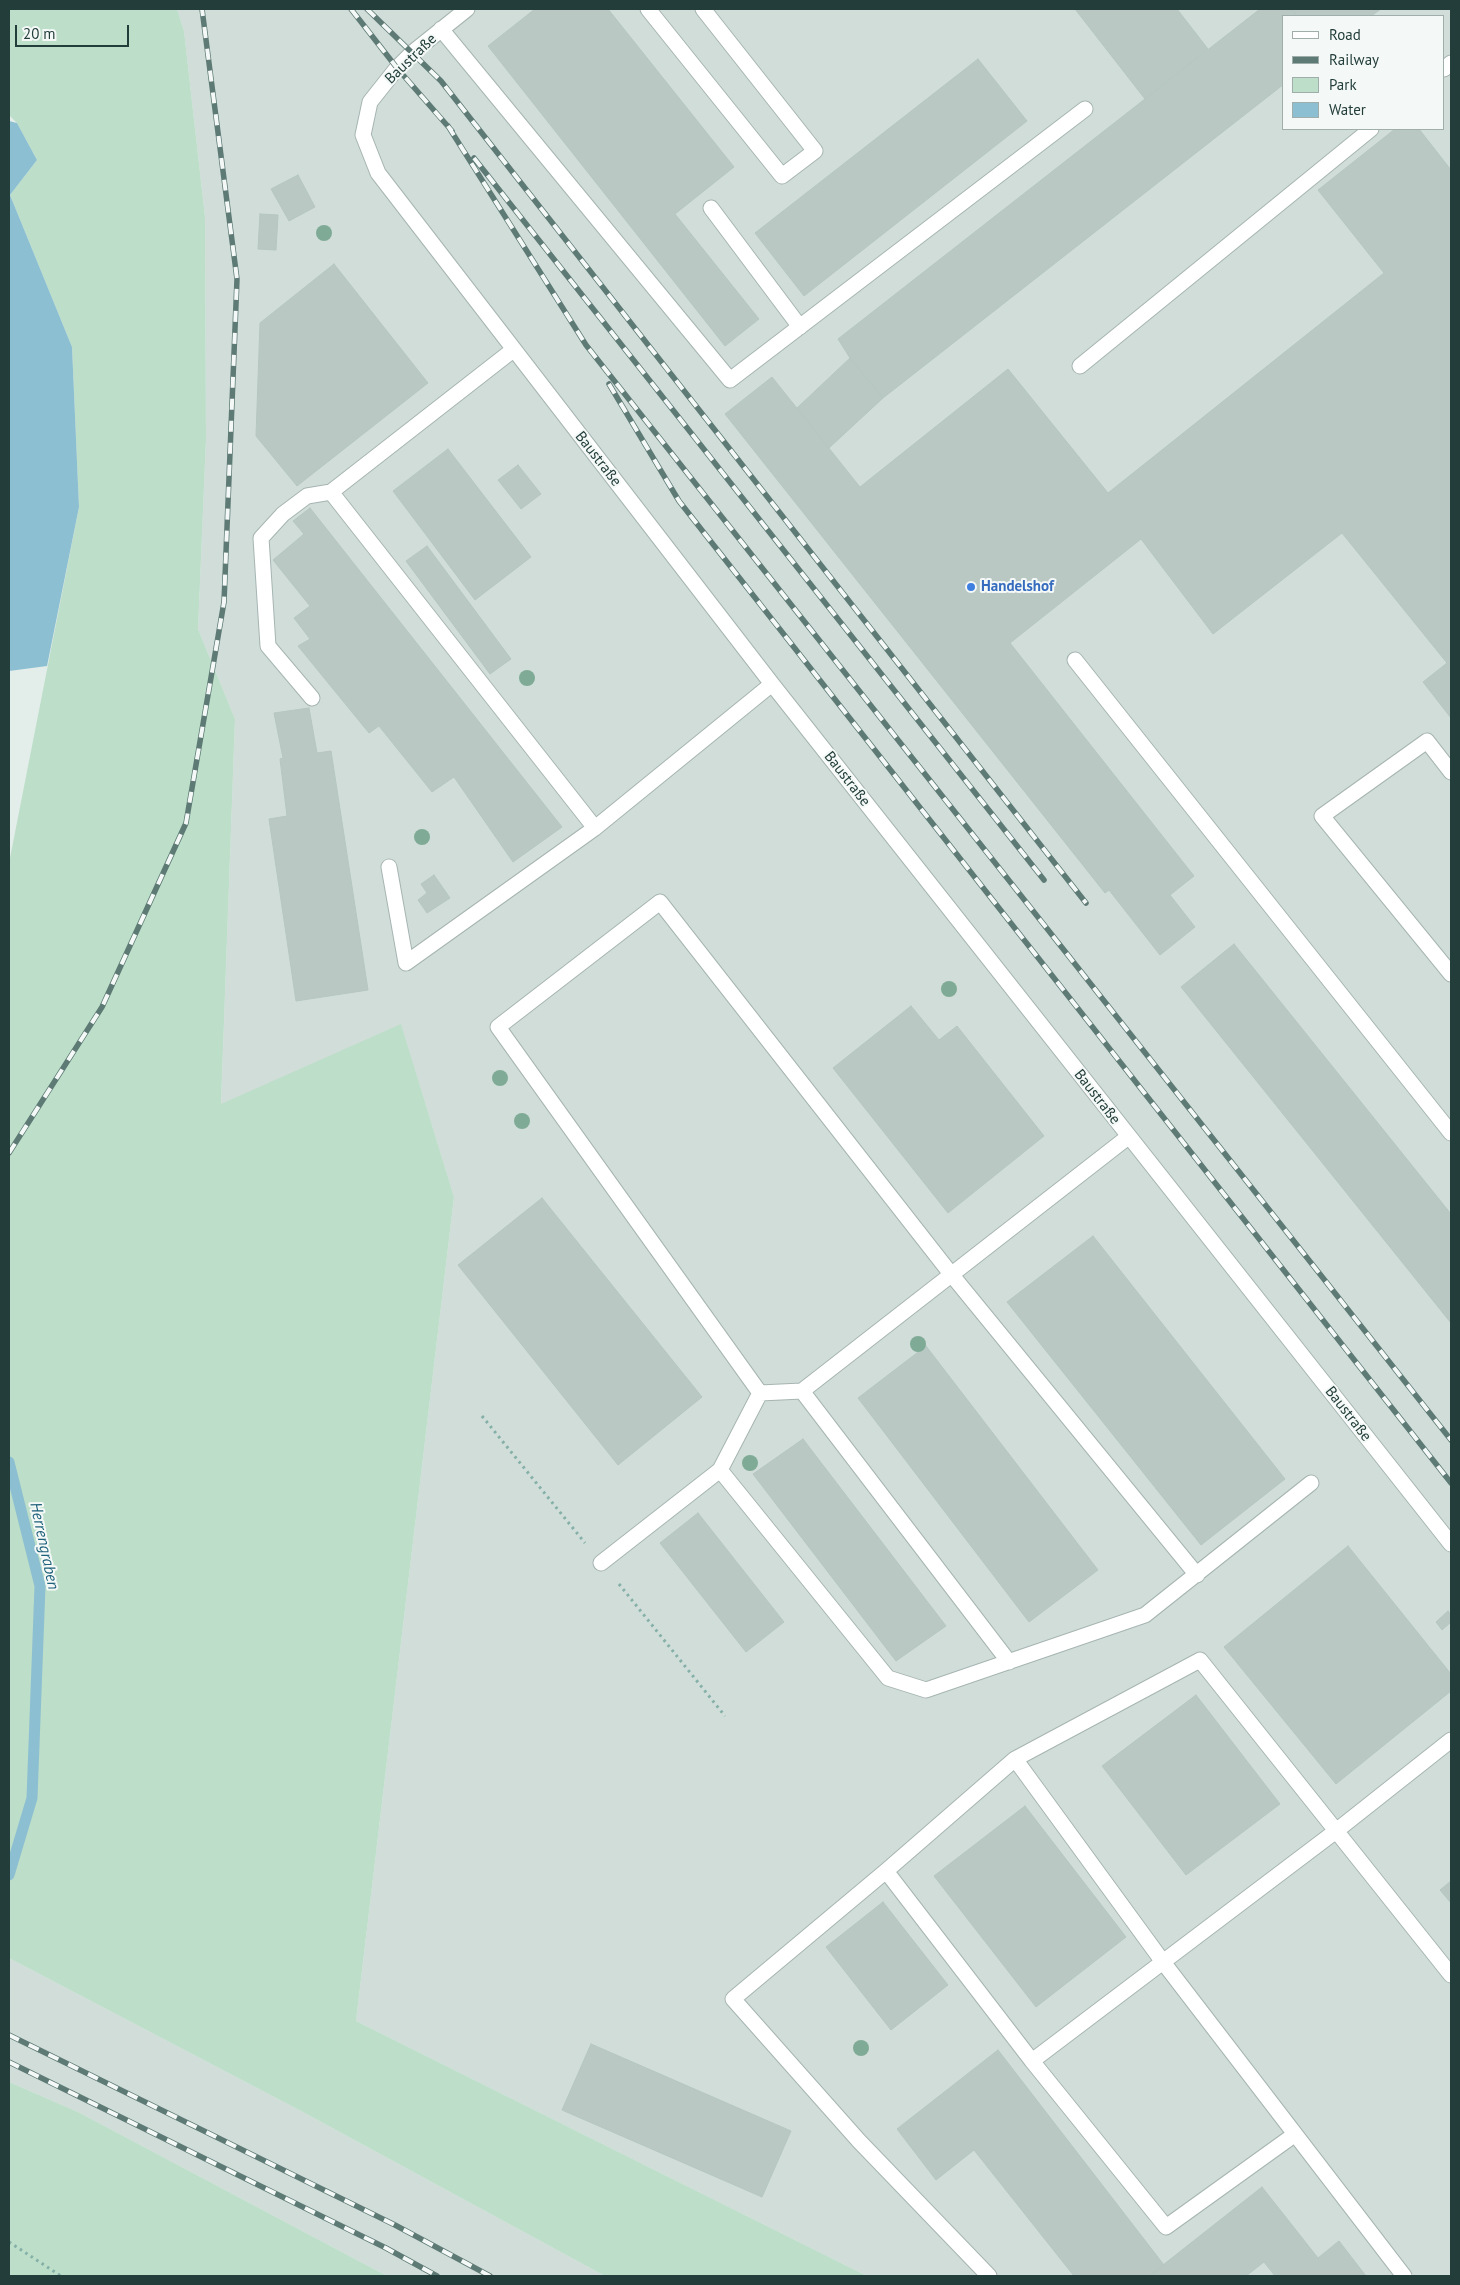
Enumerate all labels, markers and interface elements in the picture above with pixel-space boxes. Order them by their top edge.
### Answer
scale bar [18,15,131,47]
legend [1282,15,1445,130]
text: 20 m [23,24,56,43]
text: Road [1329,25,1361,44]
street label: Baustraße [381,30,441,88]
text: Railway [1329,50,1379,69]
text: Park [1329,75,1357,94]
text: Water [1329,100,1366,119]
street label: Baustraße [571,428,625,490]
place label: Handelshof [981,578,1054,596]
marker: Handelshof [965,581,977,593]
street label: Baustraße [820,748,874,810]
street label: Baustraße [1070,1066,1124,1128]
street label: Baustraße [1321,1383,1375,1445]
water label: Herrengraben [25,1500,63,1592]

